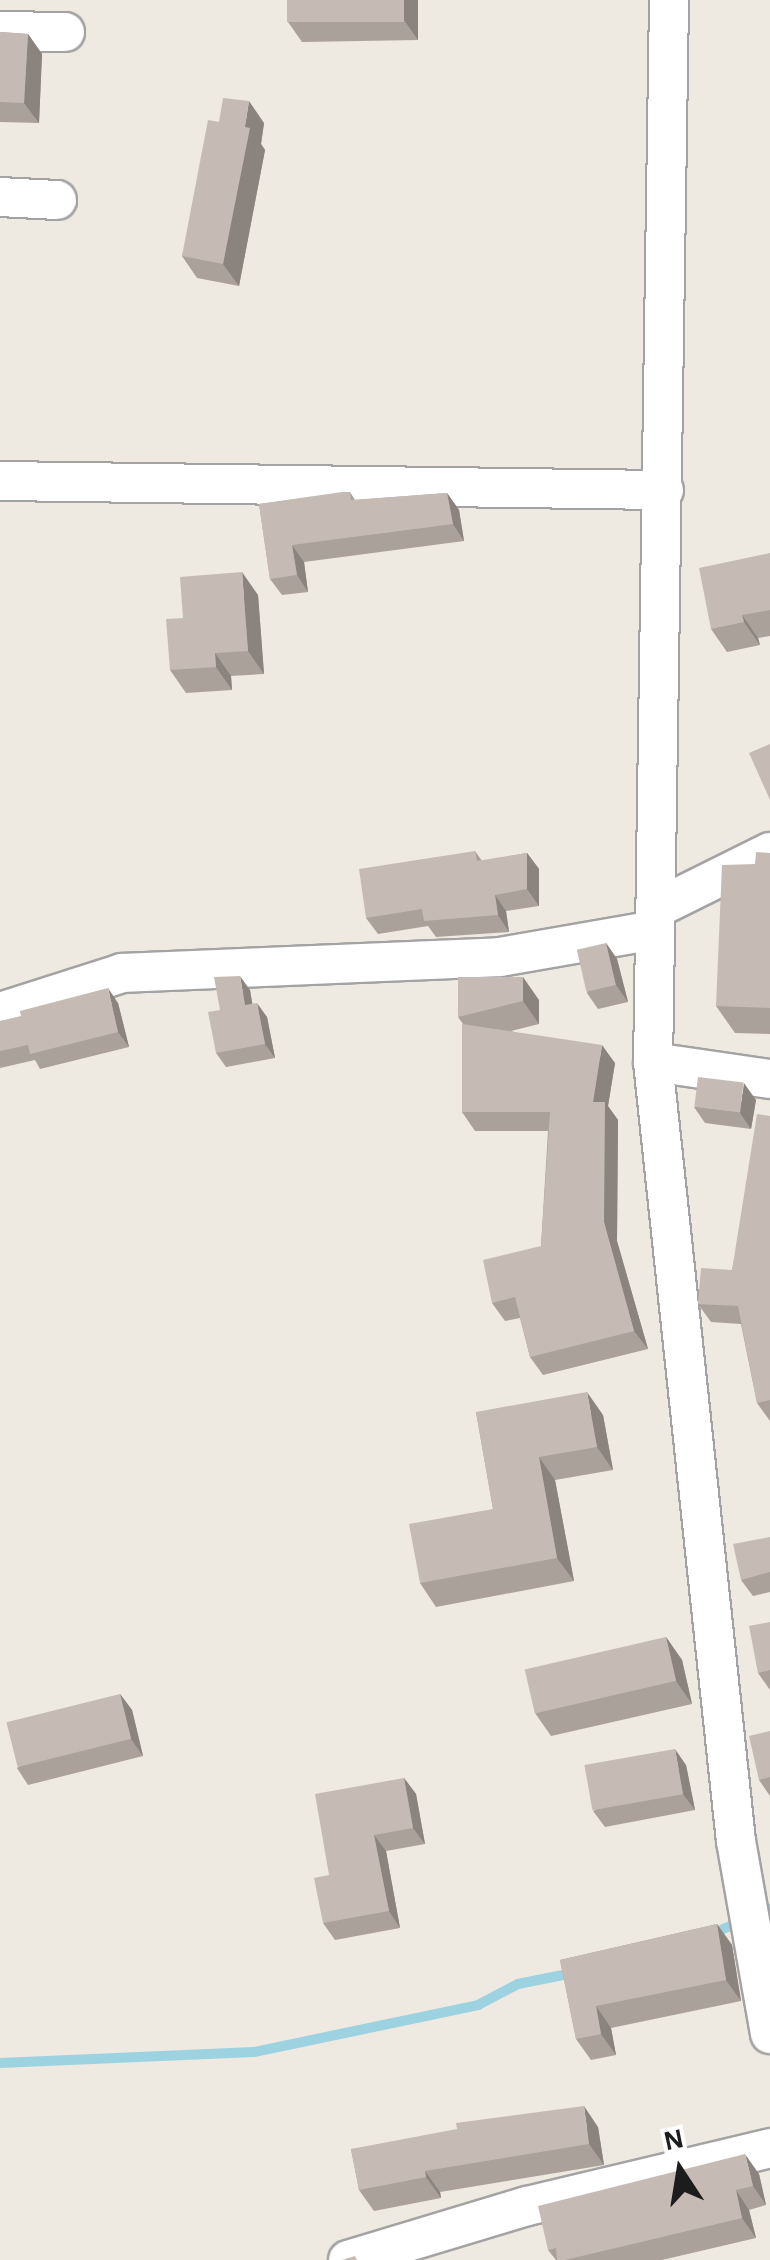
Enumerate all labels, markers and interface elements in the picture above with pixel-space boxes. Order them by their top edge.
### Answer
north arrow [630,2120,730,2220]
text: N [661,2125,686,2156]

